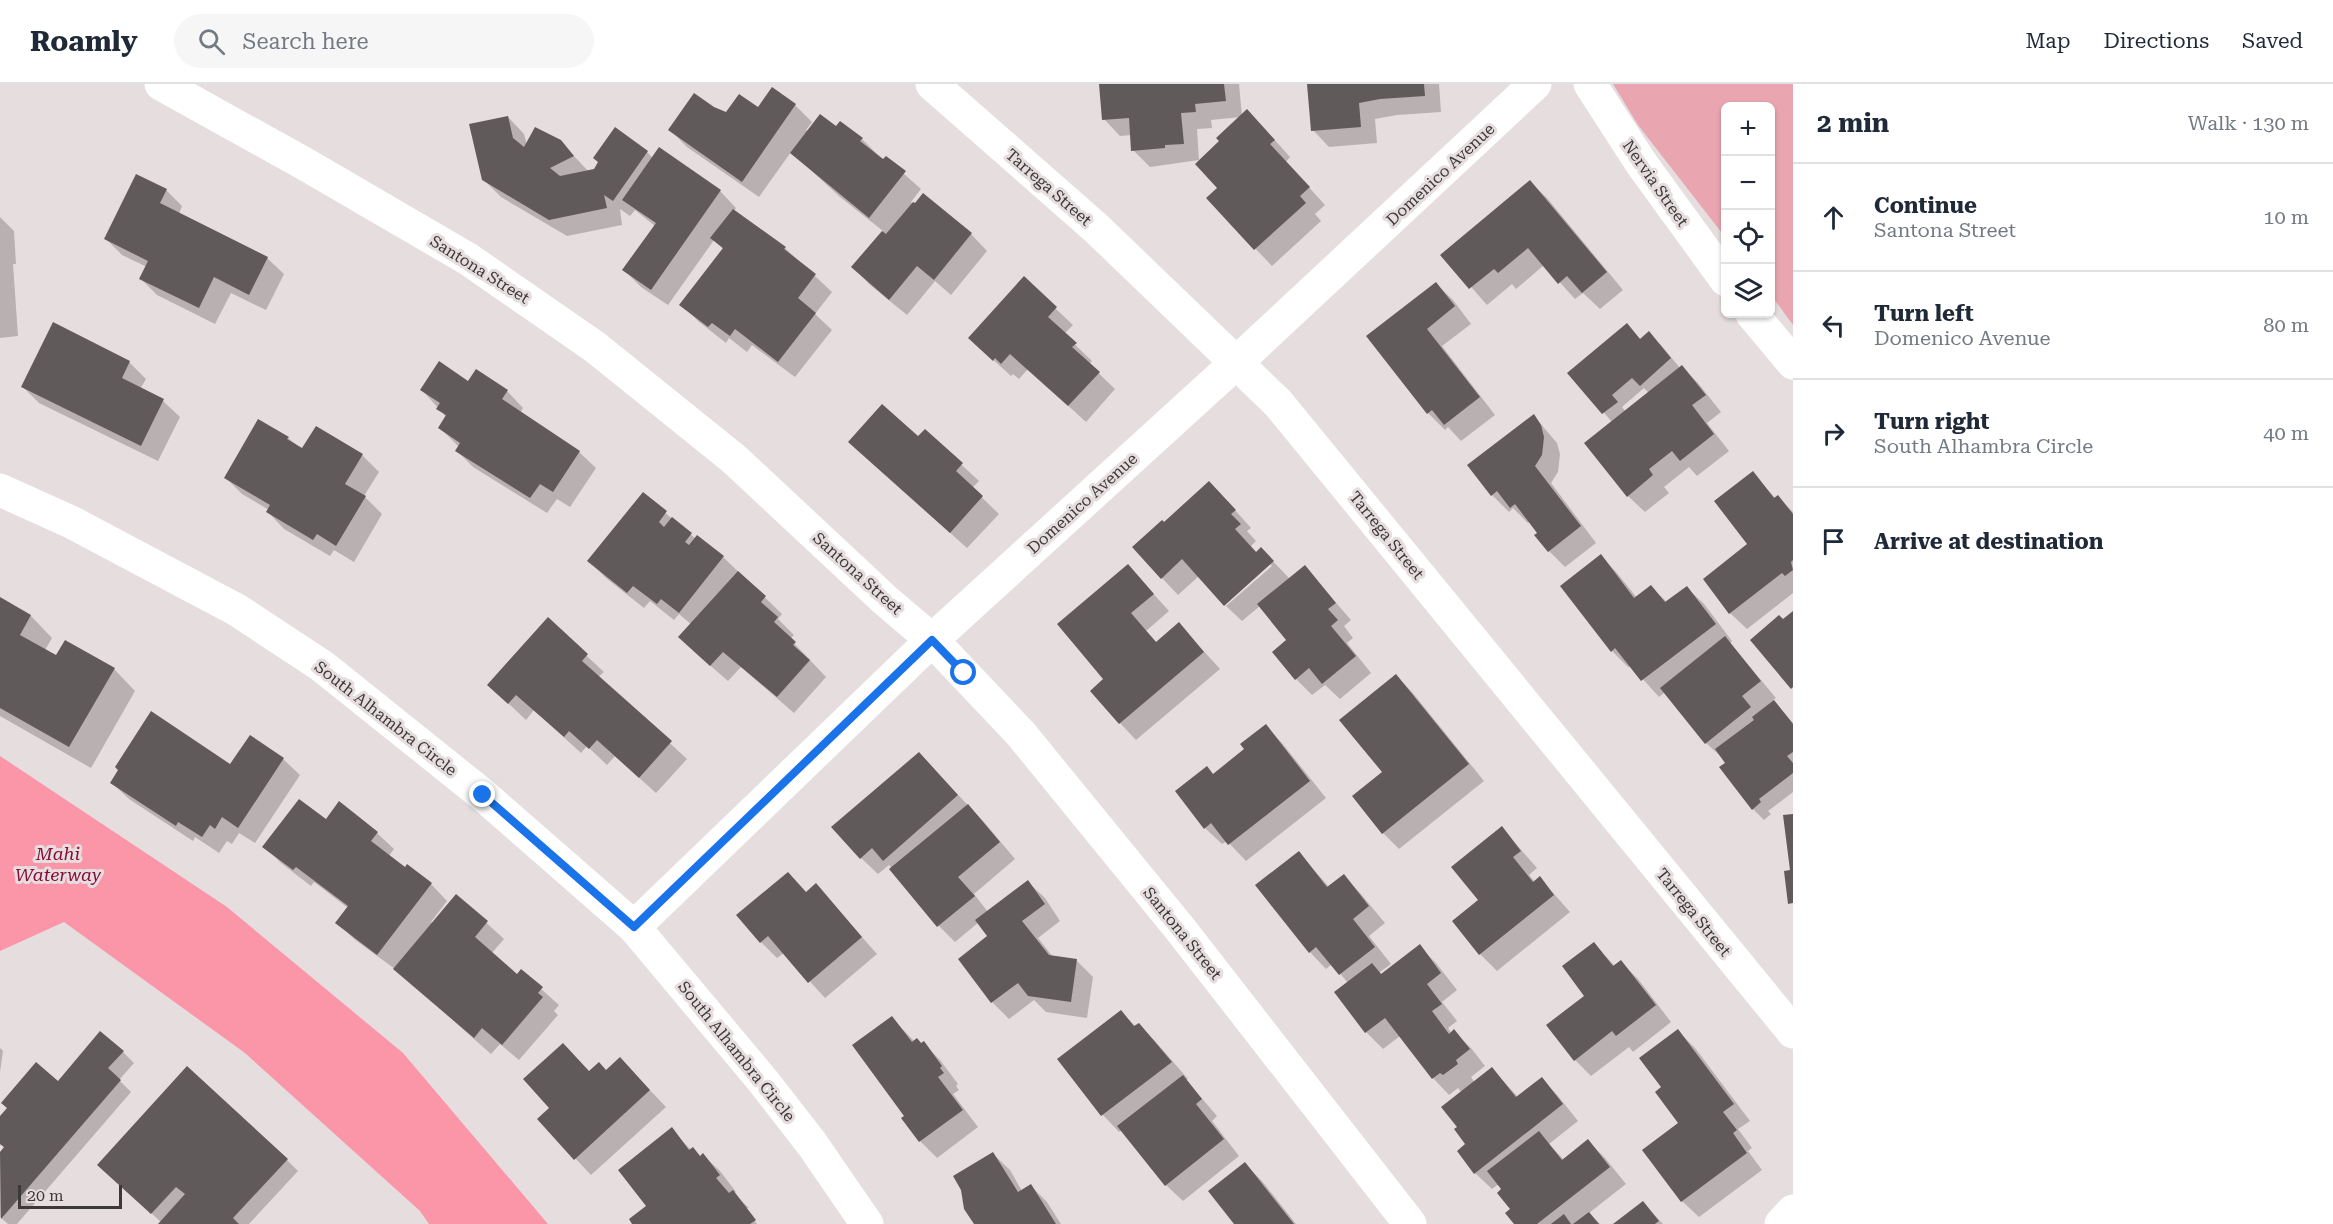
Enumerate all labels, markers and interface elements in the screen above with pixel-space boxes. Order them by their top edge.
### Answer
search box [174,14,594,68]
text: Roamly [30,25,138,58]
icon: search [195,25,228,58]
text: Search here [243,29,369,54]
text: Map [2026,29,2070,53]
text: Directions [2103,29,2209,53]
text: Saved [2242,29,2303,53]
map controls [1721,102,1775,318]
button: + [1721,102,1775,156]
text: 2 min [1817,108,1889,138]
text: Walk · 130 m [2188,111,2309,135]
street label: Domenico Avenue [1382,119,1499,229]
street label: Nervia Street [1619,136,1692,230]
street label: Tarrega Street [1002,145,1095,230]
button: − [1721,156,1775,210]
text: Continue [1874,193,1977,218]
icon: ahead [1817,201,1850,234]
text: 10 m [2263,205,2309,229]
button: locate [1721,210,1775,264]
text: Santona Street [1874,218,2016,242]
street label: Santona Street [427,231,533,308]
button: layers [1721,264,1775,318]
text: Turn left [1874,301,1974,326]
icon: left [1817,309,1850,342]
text: 80 m [2263,313,2309,337]
text: Domenico Avenue [1874,326,2051,350]
text: Turn right [1874,409,1989,434]
icon: right [1817,417,1850,450]
text: 40 m [2263,421,2309,445]
text: South Alhambra Circle [1874,434,2093,458]
street label: Domenico Avenue [1023,449,1141,558]
street label: Tarrega Street [1345,488,1428,583]
icon: arrive [1817,525,1850,558]
street label: Santona Street [809,528,906,618]
text: Arrive at destination [1874,529,2103,554]
street label: South Alhambra Circle [311,657,461,780]
route start [950,659,976,685]
route end [469,781,495,807]
water label: Mahi Waterway [15,843,102,885]
street label: Tarrega Street [1652,865,1735,960]
street label: Santona Street [1139,883,1226,983]
street label: South Alhambra Circle [674,977,799,1126]
scale bar [18,1182,122,1210]
text: 20 m [27,1186,64,1205]

